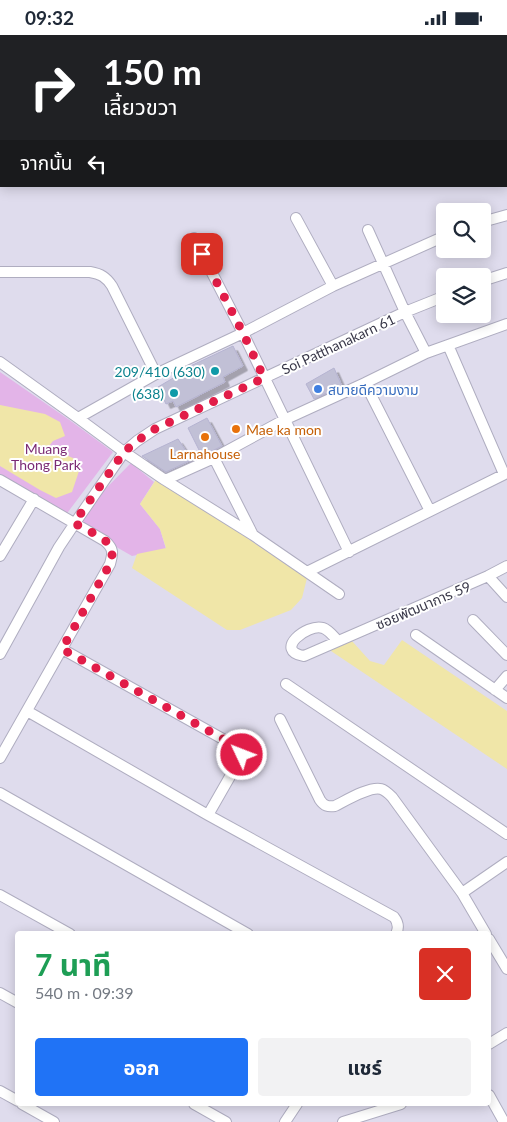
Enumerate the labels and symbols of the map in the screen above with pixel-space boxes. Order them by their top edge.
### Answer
pin [181,233,223,275]
street label: Soi Patthanakarn 61 [278,310,398,378]
place label: 209/410 (630) [115,363,205,380]
marker: 209/410 (630) [209,365,221,377]
place label: สบายดีความงาม [328,381,419,398]
marker: สบายดีความงาม [312,383,324,395]
place label: (638) [132,385,164,402]
marker: (638) [168,387,180,399]
place label: Mae ka mon [246,421,322,438]
marker: Mae ka mon [230,423,242,435]
marker: Larnahouse [199,431,211,443]
park label: Muang Thong Park [11,440,82,473]
place label: Larnahouse [169,445,241,462]
street label: ซอยพัฒนาการ 59 [373,577,473,633]
position arrow [215,728,267,780]

